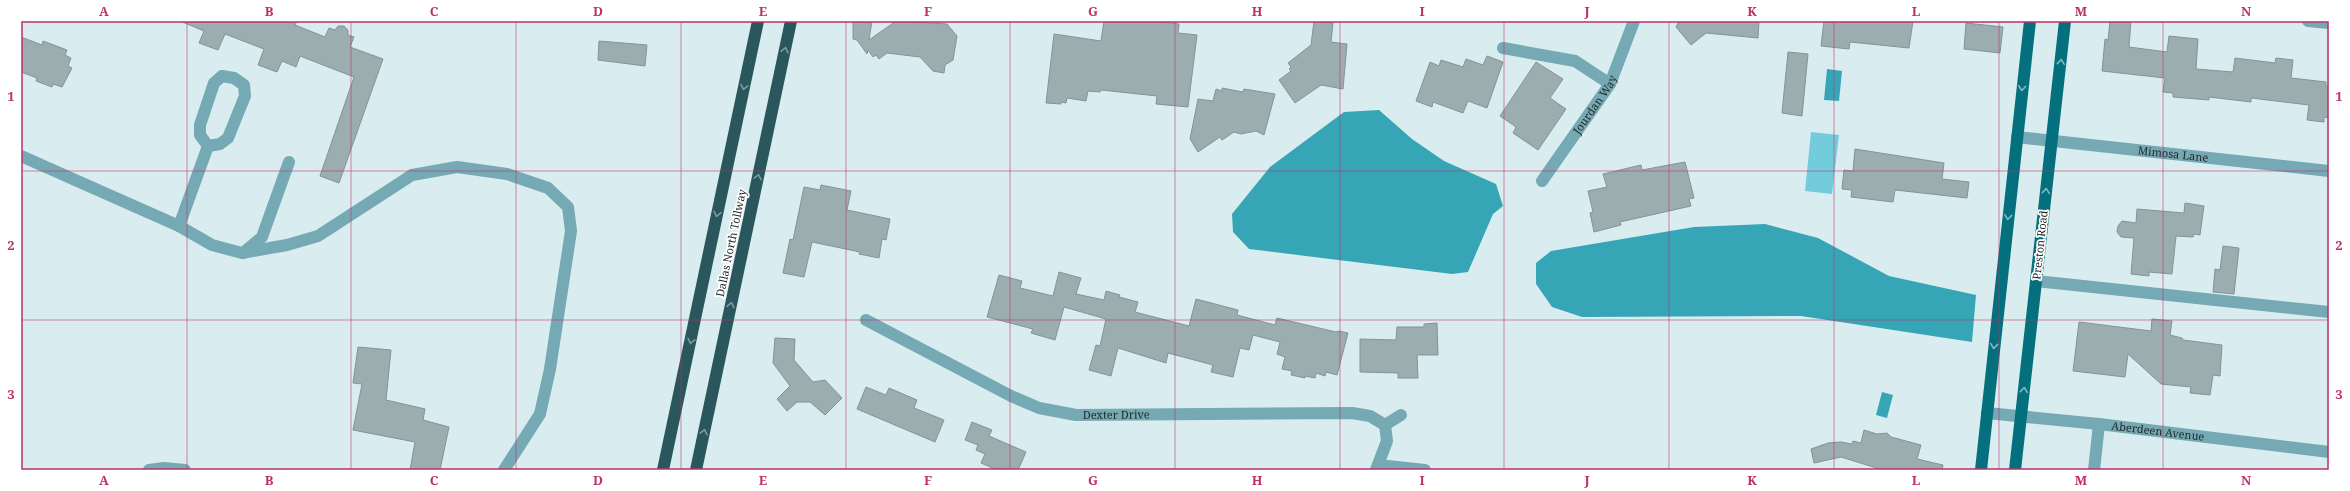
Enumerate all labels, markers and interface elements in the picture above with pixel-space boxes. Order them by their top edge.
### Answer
text: A [99,2,109,20]
text: B [265,2,274,20]
text: C [430,2,439,20]
text: D [593,2,603,20]
text: E [759,2,768,20]
text: F [924,2,932,20]
text: G [1088,2,1098,20]
text: H [1252,2,1263,20]
text: I [1419,2,1425,20]
text: J [1583,2,1590,20]
text: K [1747,2,1757,20]
text: L [1912,2,1921,20]
text: M [2075,2,2088,20]
text: N [2241,2,2252,20]
one-way arrow [780,47,788,53]
one-way arrow [2056,58,2065,65]
street label: Jourdan Way [1569,72,1620,138]
one-way arrow [741,83,749,90]
one-way arrow [2018,85,2027,91]
text: 1 [7,87,15,105]
text: 1 [2335,87,2343,105]
street label: Mimosa Lane [2137,142,2209,165]
one-way arrow [753,174,762,181]
street label: Dallas North Tollway [712,187,749,298]
one-way arrow [2042,188,2051,194]
street label: Preston Road [2028,209,2051,280]
one-way arrow [714,211,722,217]
one-way arrow [2004,214,2013,220]
text: 2 [7,236,15,254]
text: 2 [2335,236,2343,254]
one-way arrow [727,301,735,308]
one-way arrow [687,338,695,344]
one-way arrow [1990,343,1999,349]
text: 3 [7,385,15,403]
text: 3 [2335,385,2343,403]
one-way arrow [2020,386,2029,393]
street label: Dexter Drive [1083,406,1150,422]
street label: Aberdeen Avenue [2111,418,2206,444]
one-way arrow [700,429,708,435]
text: A [99,471,109,489]
text: B [265,471,274,489]
text: C [430,471,439,489]
text: D [593,471,603,489]
text: E [759,471,768,489]
text: F [924,471,932,489]
text: G [1088,471,1098,489]
text: H [1252,471,1263,489]
text: I [1419,471,1425,489]
text: J [1583,471,1590,489]
text: K [1747,471,1757,489]
text: L [1912,471,1921,489]
text: M [2075,471,2088,489]
text: N [2241,471,2252,489]

